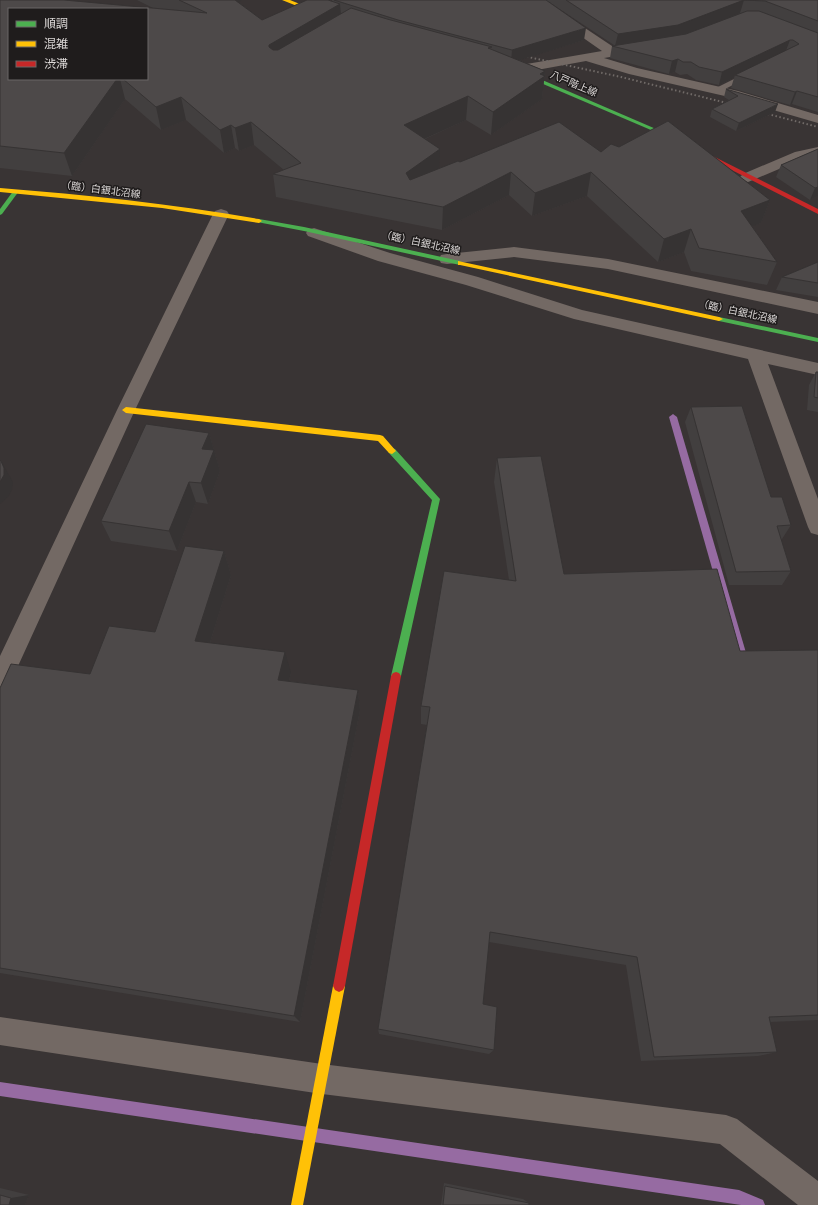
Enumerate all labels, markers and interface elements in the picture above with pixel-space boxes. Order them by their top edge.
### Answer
legend [8,8,148,80]
text: 順調 [44,17,68,31]
text: 混雑 [44,37,68,51]
text: 渋滞 [44,57,68,71]
street label: 八戸階上線 [549,68,599,98]
street label: （臨）白銀北沼線 [61,178,141,200]
street label: （臨）白銀北沼線 [381,228,461,256]
street label: （臨）白銀北沼線 [698,297,778,325]

